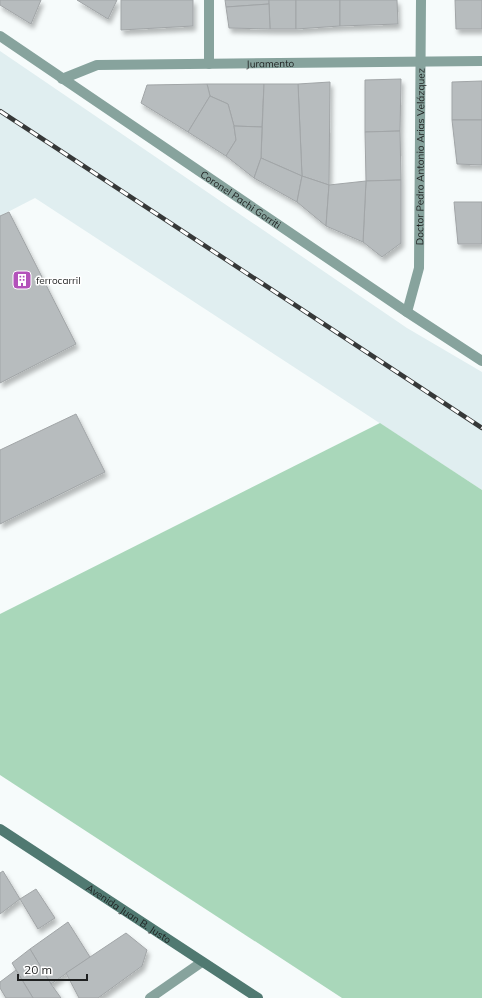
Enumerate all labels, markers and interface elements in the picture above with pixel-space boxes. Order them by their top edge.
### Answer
street label: Juramento [246,57,295,70]
street label: Doctor Pedro Antonio Arias Velázquez [413,68,427,245]
street label: Coronel Pachi Gorriti [198,168,283,232]
building icon: ferrocarril [11,269,33,291]
place label: ferrocarril [36,274,81,287]
street label: Avenida Juan B. Justo [84,881,174,947]
scale bar [18,956,87,982]
text: 20 m [24,962,52,977]

